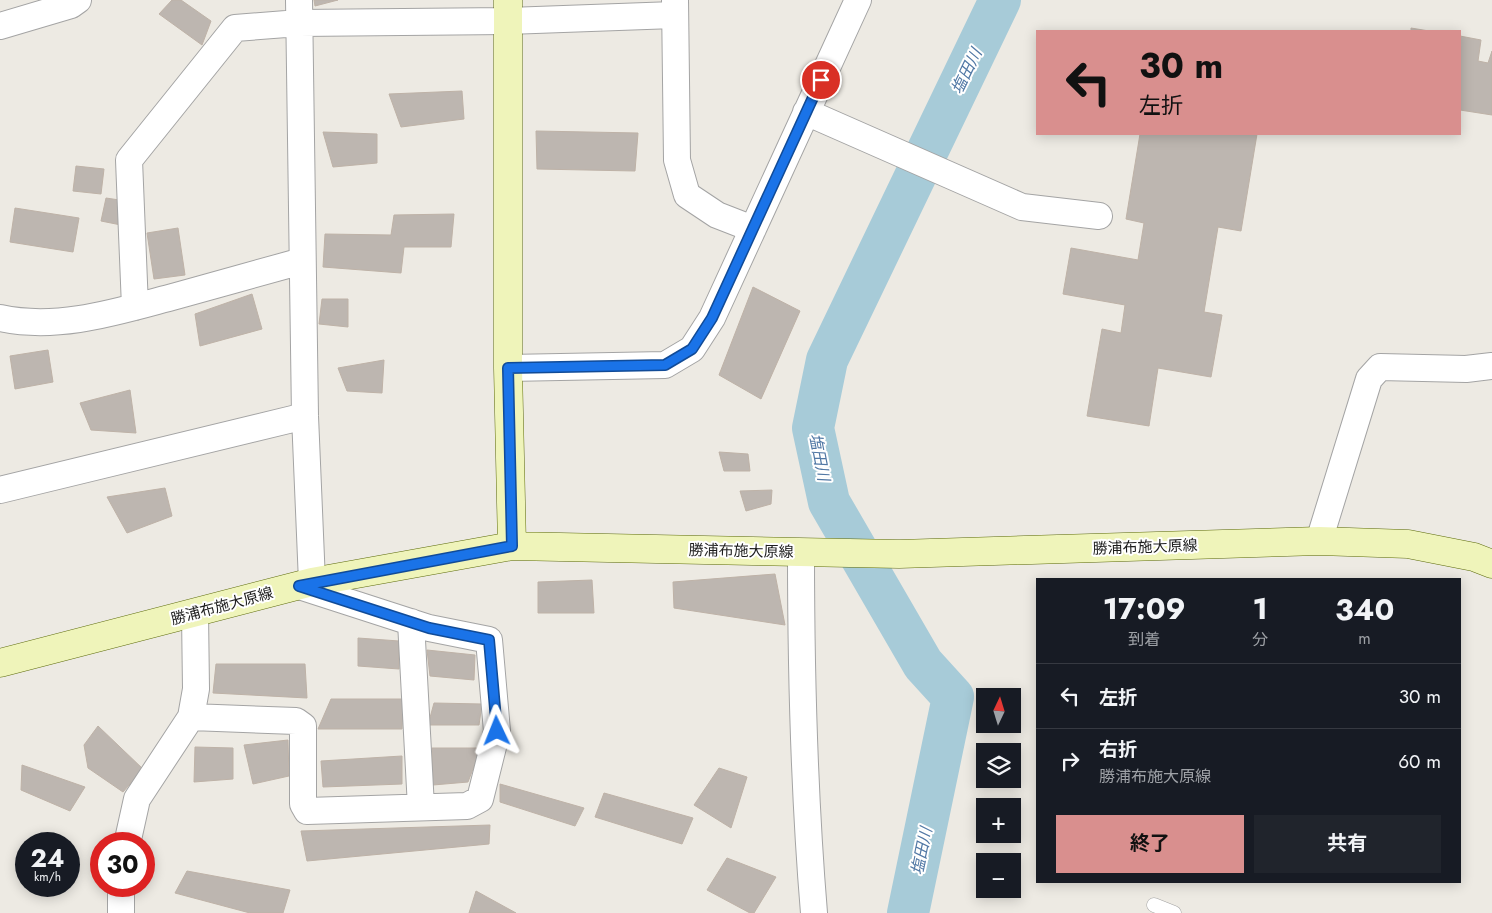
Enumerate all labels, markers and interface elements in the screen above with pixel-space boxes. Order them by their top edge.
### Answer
text: 30 m [1139,41,1223,91]
water label: 塩田川 [946,43,988,98]
icon: left [1056,50,1121,115]
pin [800,59,842,101]
icon: arrive [807,66,835,94]
text: 左折 [1139,89,1183,121]
water label: 塩田川 [804,431,836,485]
street label: 勝浦布施大原線 [1092,534,1198,560]
street label: 勝浦布施大原線 [688,539,794,563]
street label: 勝浦布施大原線 [168,582,276,630]
text: 17:09 [1103,587,1186,630]
text: 1 [1253,587,1268,630]
text: 340 [1335,588,1394,631]
text: m [1358,627,1371,650]
text: 到着 [1128,628,1160,651]
text: 分 [1252,628,1268,651]
icon: left [1056,682,1084,710]
text: 30 m [1399,683,1441,710]
text: 左折 [1099,684,1137,711]
north arrow [976,688,1021,732]
map controls [976,688,1021,898]
position arrow [470,704,522,756]
text: 右折 [1099,736,1137,763]
button: layers [976,743,1021,788]
icon: right [1056,747,1084,775]
text: 60 m [1398,748,1441,775]
text: 勝浦布施大原線 [1099,765,1211,788]
button: + [976,798,1021,843]
button: 終了 [1056,815,1244,873]
button: 共有 [1254,815,1441,873]
water label: 塩田川 [905,823,938,877]
speed limit sign: 30 [90,832,155,897]
text: 24 [31,840,64,876]
button: − [976,853,1021,898]
text: km/h [34,868,61,886]

